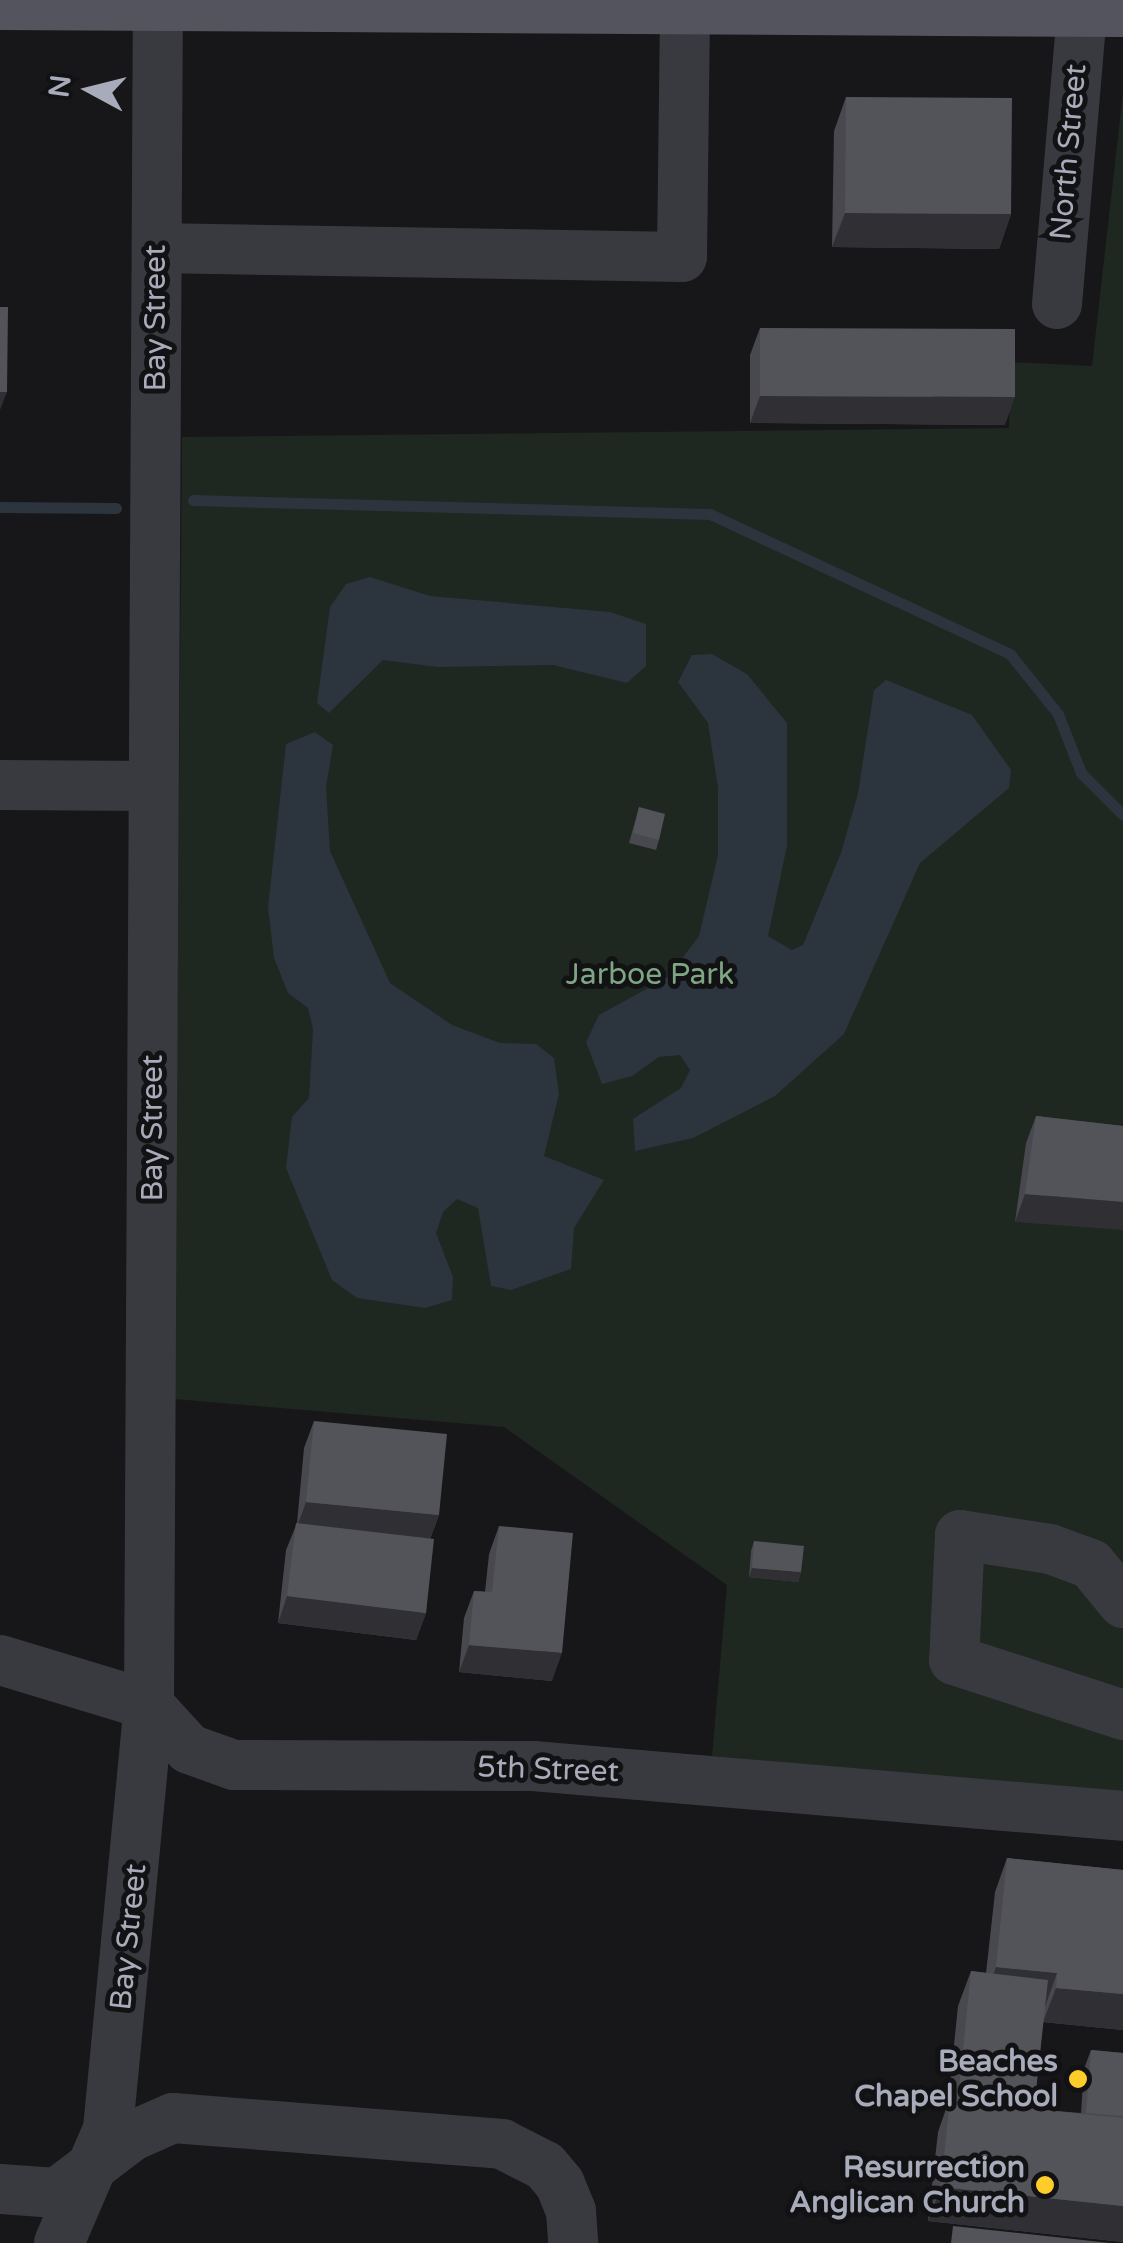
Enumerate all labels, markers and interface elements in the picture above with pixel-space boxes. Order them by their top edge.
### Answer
north arrow [40,40,140,140]
street label: North Street [1043,62,1095,242]
text: N [42,73,78,100]
street label: Bay Street [138,244,174,392]
park label: Jarboe Park [566,957,734,993]
street label: Bay Street [135,1054,171,1202]
street label: 5th Street [476,1750,620,1790]
street label: Bay Street [103,1862,155,2012]
place label: Beaches Chapel School [854,2044,1058,2114]
marker: Beaches Chapel School [1067,2068,1089,2090]
place label: Resurrection Anglican Church [789,2150,1025,2220]
marker: Resurrection Anglican Church [1034,2174,1056,2196]

